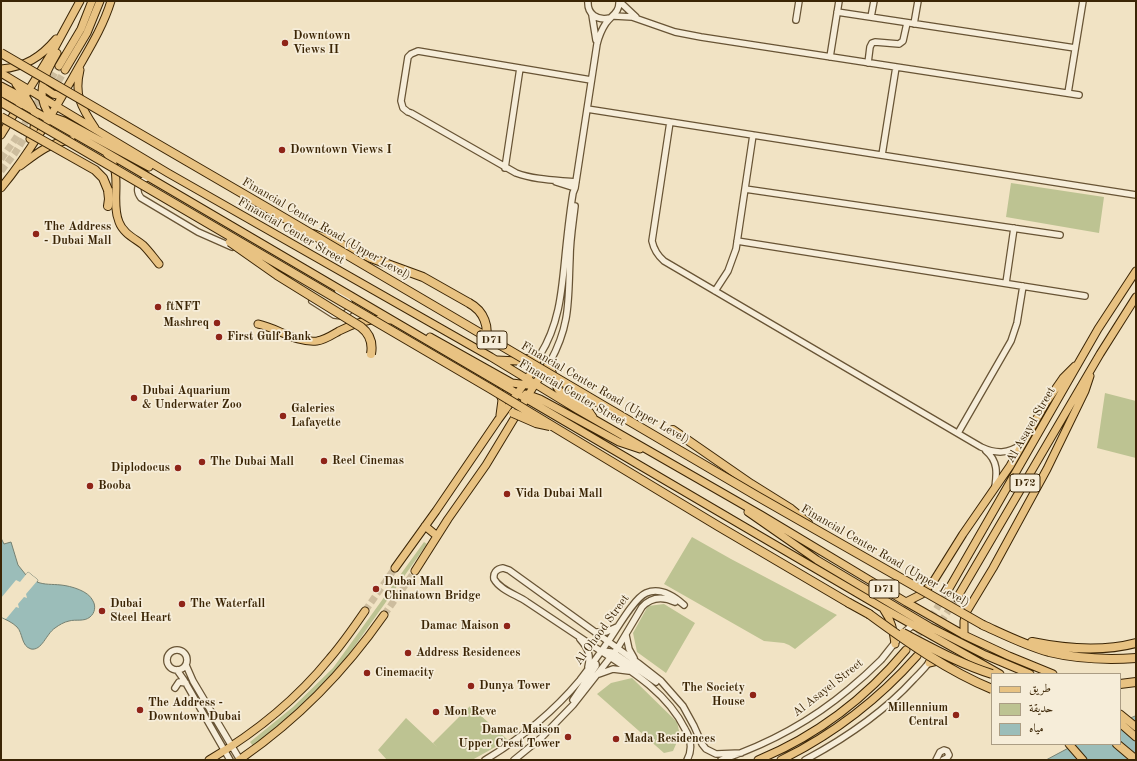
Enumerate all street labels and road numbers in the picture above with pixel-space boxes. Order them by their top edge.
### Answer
street label: Financial Center Road (Upper Level) [239,175,413,283]
street label: Financial Center Street [235,194,347,268]
road number: D71 [477,331,507,349]
street label: Financial Center Road (Upper Level) [518,339,692,447]
street label: Financial Center Street [516,356,628,430]
street label: Al Asayel Street [1003,384,1059,466]
road number: D72 [1010,474,1040,492]
street label: Financial Center Road (Upper Level) [798,502,972,610]
road number: D71 [869,580,899,598]
street label: Al Ohood Street [571,592,633,668]
street label: Al Asayel Street [790,656,866,720]

